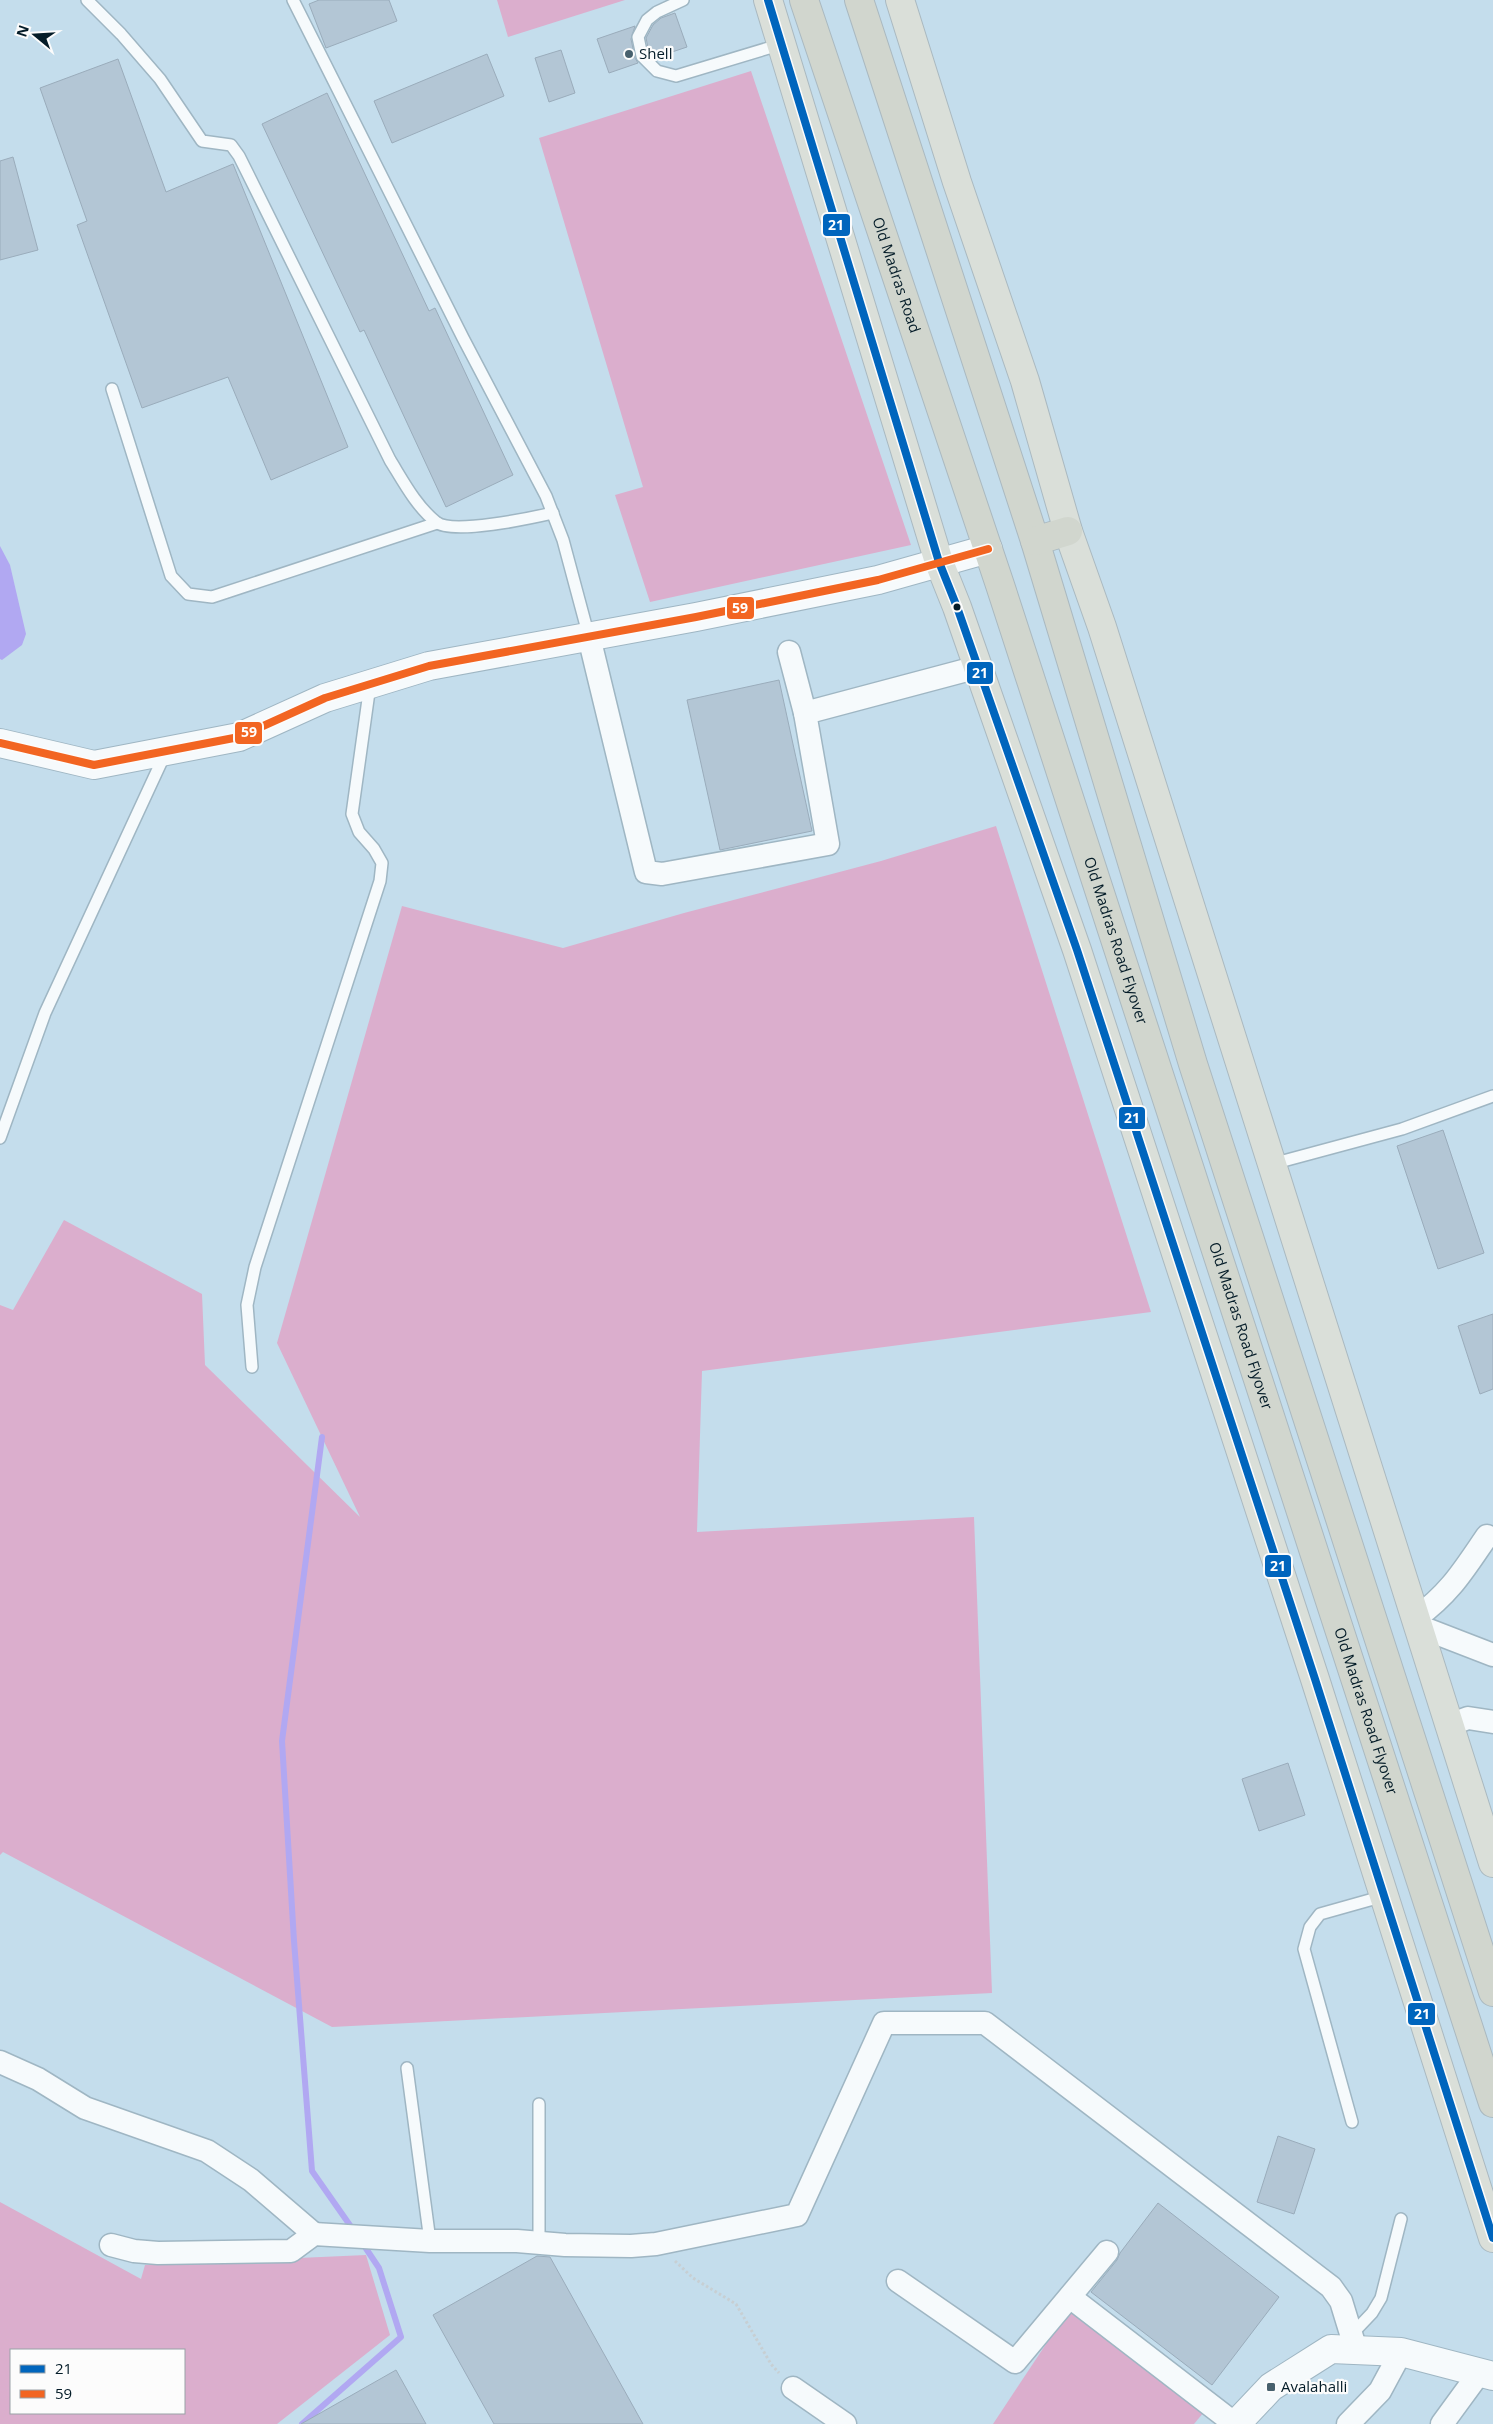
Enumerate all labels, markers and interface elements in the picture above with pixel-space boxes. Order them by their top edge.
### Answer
north arrow [10,10,60,60]
text: N [11,22,33,39]
place label: Shell [639,43,672,63]
marker: Shell [623,48,635,60]
line badge: 21 [822,213,851,237]
street label: Old Madras Road [868,214,926,335]
text: 21 [828,215,844,234]
line badge: 59 [726,596,755,620]
text: 59 [732,598,748,617]
unlabelled marker [952,602,962,612]
line badge: 21 [966,661,994,685]
text: 21 [972,663,988,682]
line badge: 59 [234,721,263,745]
text: 59 [241,722,257,741]
street label: Old Madras Road Flyover [1080,854,1153,1027]
line badge: 21 [1118,1106,1146,1130]
text: 21 [1124,1108,1140,1127]
street label: Old Madras Road Flyover [1205,1239,1278,1412]
line badge: 21 [1264,1554,1292,1578]
text: 21 [1270,1556,1286,1575]
street label: Old Madras Road Flyover [1330,1624,1403,1797]
line badge: 21 [1407,2002,1436,2026]
text: 21 [1414,2004,1430,2023]
legend [10,2349,185,2414]
text: 21 [55,2358,72,2378]
place label: Avalahalli [1281,2376,1347,2396]
marker: Avalahalli [1265,2381,1277,2393]
text: 59 [55,2383,72,2403]

